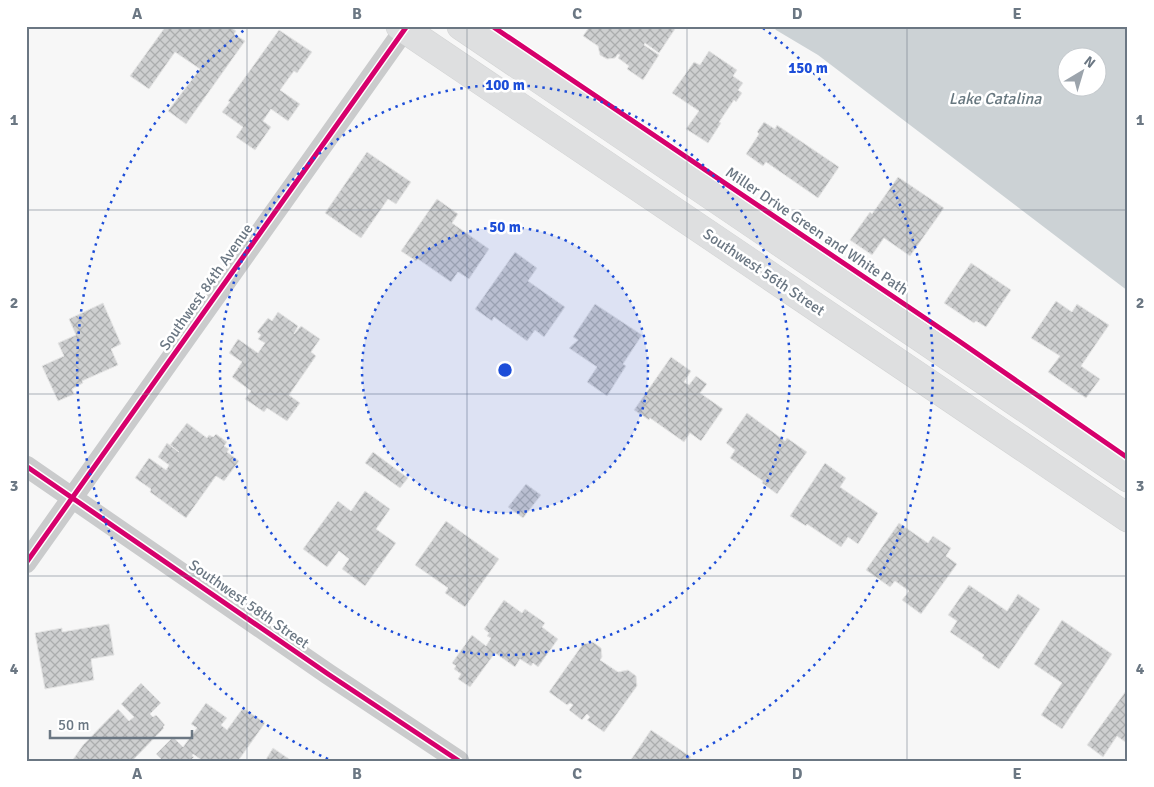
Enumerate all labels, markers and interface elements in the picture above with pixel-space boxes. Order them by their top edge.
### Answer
text: A [132,4,143,24]
text: B [352,4,362,24]
text: C [572,4,582,24]
text: D [792,4,803,24]
text: E [1012,4,1022,24]
north arrow [1056,48,1106,98]
text: N [1081,52,1099,72]
text: 150 m [788,59,828,77]
text: 100 m [485,76,525,94]
water label: Lake Catalina [949,89,1042,109]
text: 1 [10,110,19,130]
text: 1 [1136,110,1145,130]
street label: Miller Drive Green and White Path [722,163,912,299]
text: 50 m [489,218,521,236]
street label: Southwest 84th Avenue [155,220,257,354]
street label: Southwest 56th Street [700,225,828,319]
text: 2 [10,293,18,313]
text: 2 [1136,293,1144,313]
centre of rings [496,361,514,379]
text: 3 [10,476,18,496]
text: 3 [1136,476,1144,496]
street label: Southwest 58th Street [185,556,313,652]
text: 4 [10,659,19,679]
text: 4 [1136,659,1145,679]
scale bar [50,707,192,739]
text: 50 m [58,716,89,734]
text: A [132,764,143,784]
text: B [352,764,362,784]
text: C [572,764,582,784]
text: D [792,764,803,784]
text: E [1012,764,1022,784]

